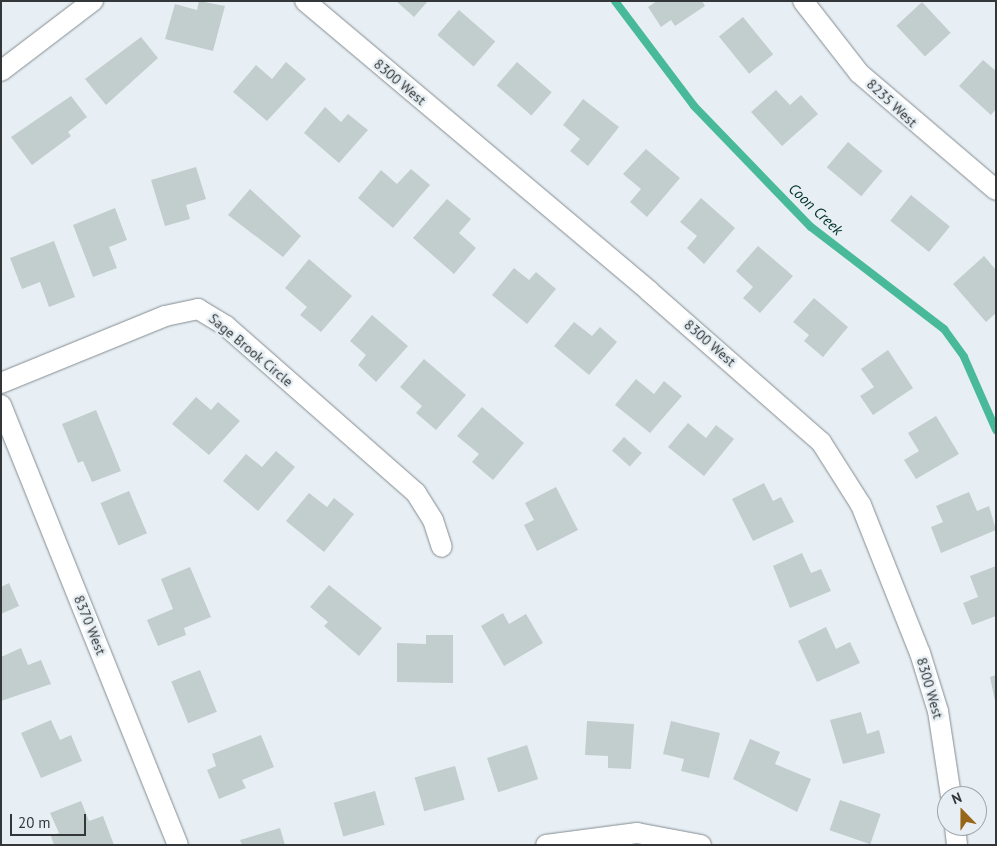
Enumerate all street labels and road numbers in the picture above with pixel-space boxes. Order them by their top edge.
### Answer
street label: 8300 West [370,55,430,109]
street label: 8235 West [863,75,921,131]
street label: Sage Brook Circle [205,310,297,390]
street label: 8300 West [681,316,739,370]
street label: 8370 West [70,593,110,657]
street label: 8300 West [913,655,947,721]

